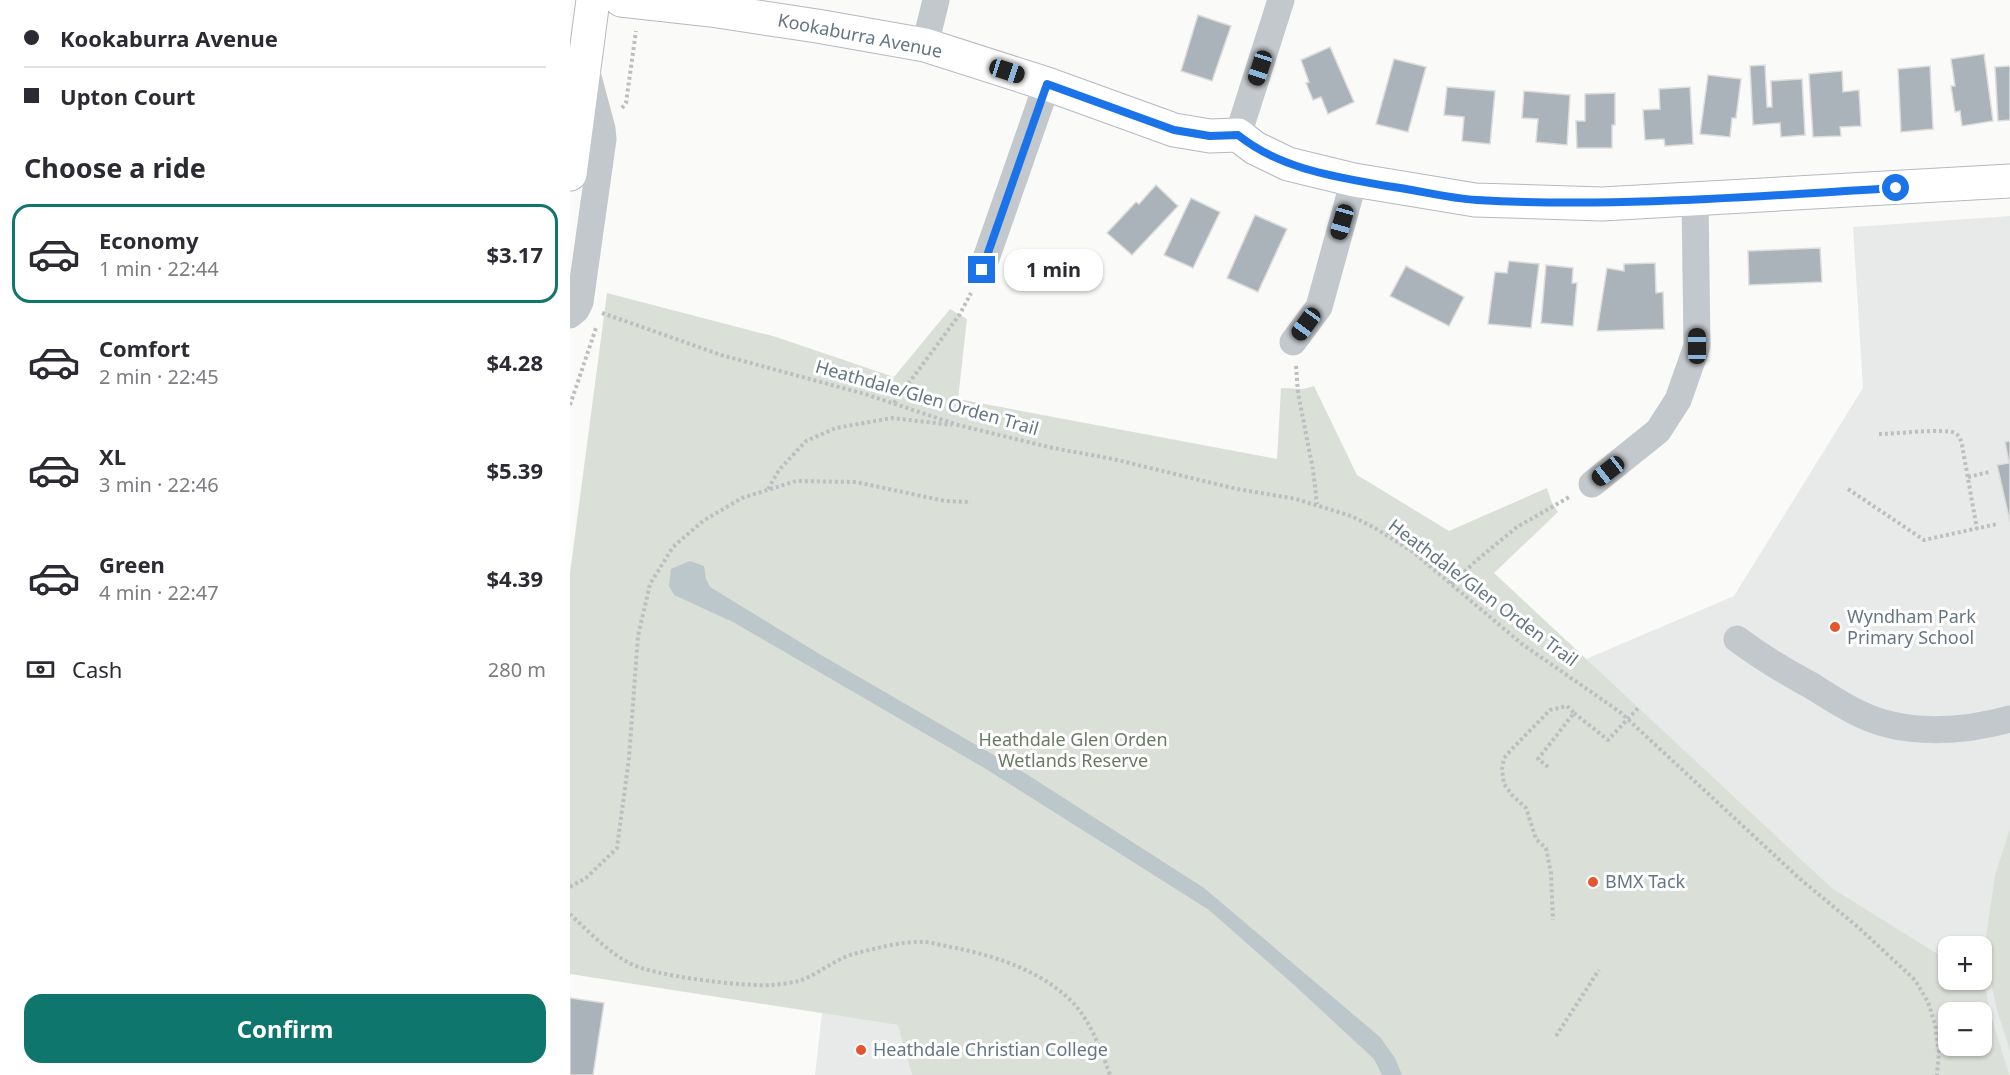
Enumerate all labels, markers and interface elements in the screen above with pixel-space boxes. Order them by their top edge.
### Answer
street label: Kookaburra Avenue [776,7,945,63]
text: Kookaburra Avenue [60,23,278,53]
car [1246,48,1274,88]
car [987,57,1027,85]
text: Upton Court [60,81,195,111]
text: Choose a ride [24,149,206,186]
route start [1882,174,1909,201]
car [1328,202,1356,242]
text: Economy [99,225,198,255]
icon: car [27,227,81,281]
text: $3.17 [486,239,543,269]
callout: 1 min [1003,249,1102,291]
text: 1 min · 22:44 [99,255,219,282]
route end [968,256,995,283]
text: 1 min [1026,256,1081,283]
car [1288,304,1324,344]
car [1688,328,1706,364]
text: Comfort [99,333,190,363]
icon: car [27,335,81,389]
text: $4.28 [486,347,543,377]
street label: Heathdale/Glen Orden Trail [813,354,1042,440]
text: 2 min · 22:45 [99,363,219,390]
text: XL [99,441,126,471]
icon: car [27,443,81,497]
car [1588,453,1628,489]
text: $5.39 [486,455,543,485]
text: 3 min · 22:46 [99,471,219,498]
street label: Heathdale/Glen Orden Trail [1384,513,1583,671]
text: Green [99,549,165,579]
icon: car [27,551,81,605]
text: $4.39 [486,563,543,593]
text: 4 min · 22:47 [99,579,219,606]
place label: Wyndham Park Primary School [1847,604,1976,649]
marker: Wyndham Park Primary School [1828,620,1842,634]
icon: cash [24,653,57,686]
text: Cash [72,654,122,684]
text: 280 m [488,656,546,683]
park label: Heathdale Glen Orden Wetlands Reserve [978,727,1168,772]
place label: BMX Tack [1605,869,1686,893]
marker: BMX Tack [1586,875,1600,889]
map controls [1938,936,1992,1056]
button: + [1938,936,1992,990]
button: Confirm [24,994,546,1063]
button: − [1938,1002,1992,1056]
place label: Heathdale Christian College [873,1037,1108,1061]
marker: Heathdale Christian College [854,1043,868,1057]

